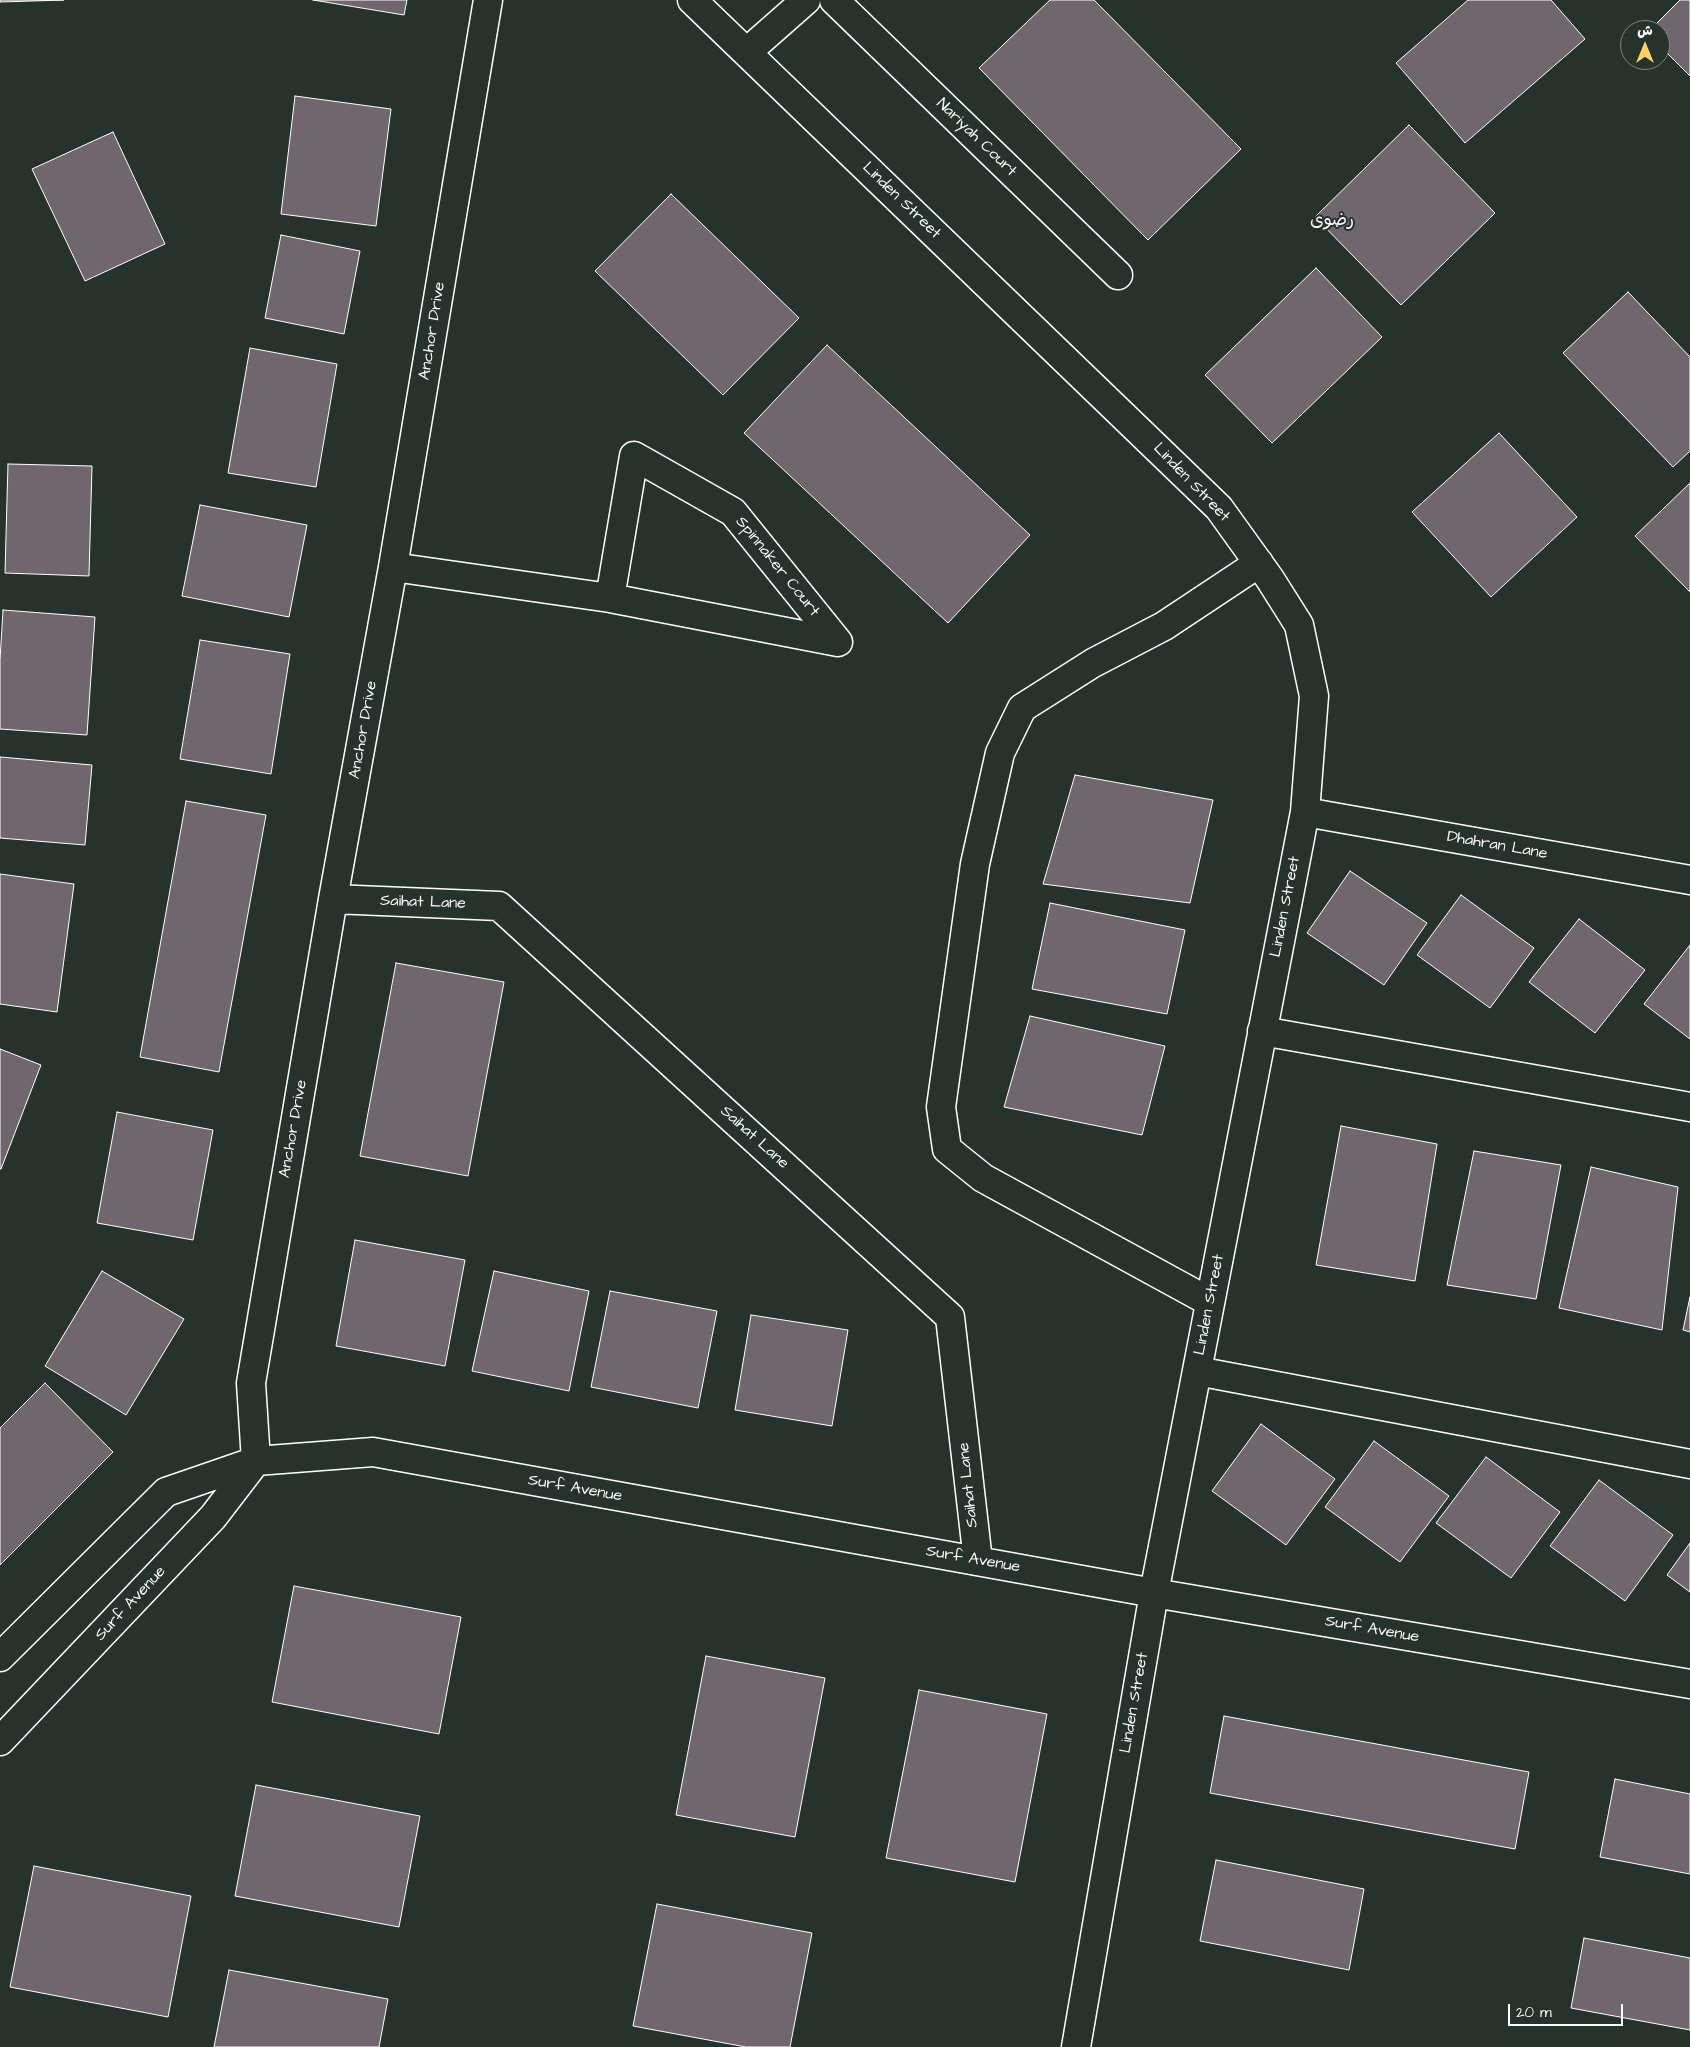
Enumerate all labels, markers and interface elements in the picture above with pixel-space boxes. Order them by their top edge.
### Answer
north arrow [1620,20,1670,70]
text: ش [1637,21,1653,41]
street label: Nariyah Court [932,95,1020,181]
street label: Linden Street [858,159,944,243]
district label: رضوى [1310,210,1354,232]
street label: Anchor Drive [416,281,450,381]
street label: Linden Street [1149,440,1233,526]
street label: Spinnaker Court [731,513,823,621]
street label: Anchor Drive [346,680,382,780]
street label: Dhahran Lane [1445,828,1549,864]
street label: Linden Street [1267,855,1305,959]
street label: Saihat Lane [380,892,466,914]
street label: Anchor Drive [276,1079,312,1179]
street label: Saihat Lane [716,1102,792,1174]
street label: Linden Street [1191,1253,1229,1357]
street label: Saihat Lane [955,1441,983,1529]
street label: Surf Avenue [526,1471,624,1507]
street label: Surf Avenue [924,1542,1022,1578]
street label: Surf Avenue [92,1563,170,1645]
street label: Surf Avenue [1323,1612,1421,1648]
street label: Linden Street [1117,1651,1153,1755]
scale bar [1510,1994,1625,2026]
text: 20 m [1516,2002,1552,2023]

